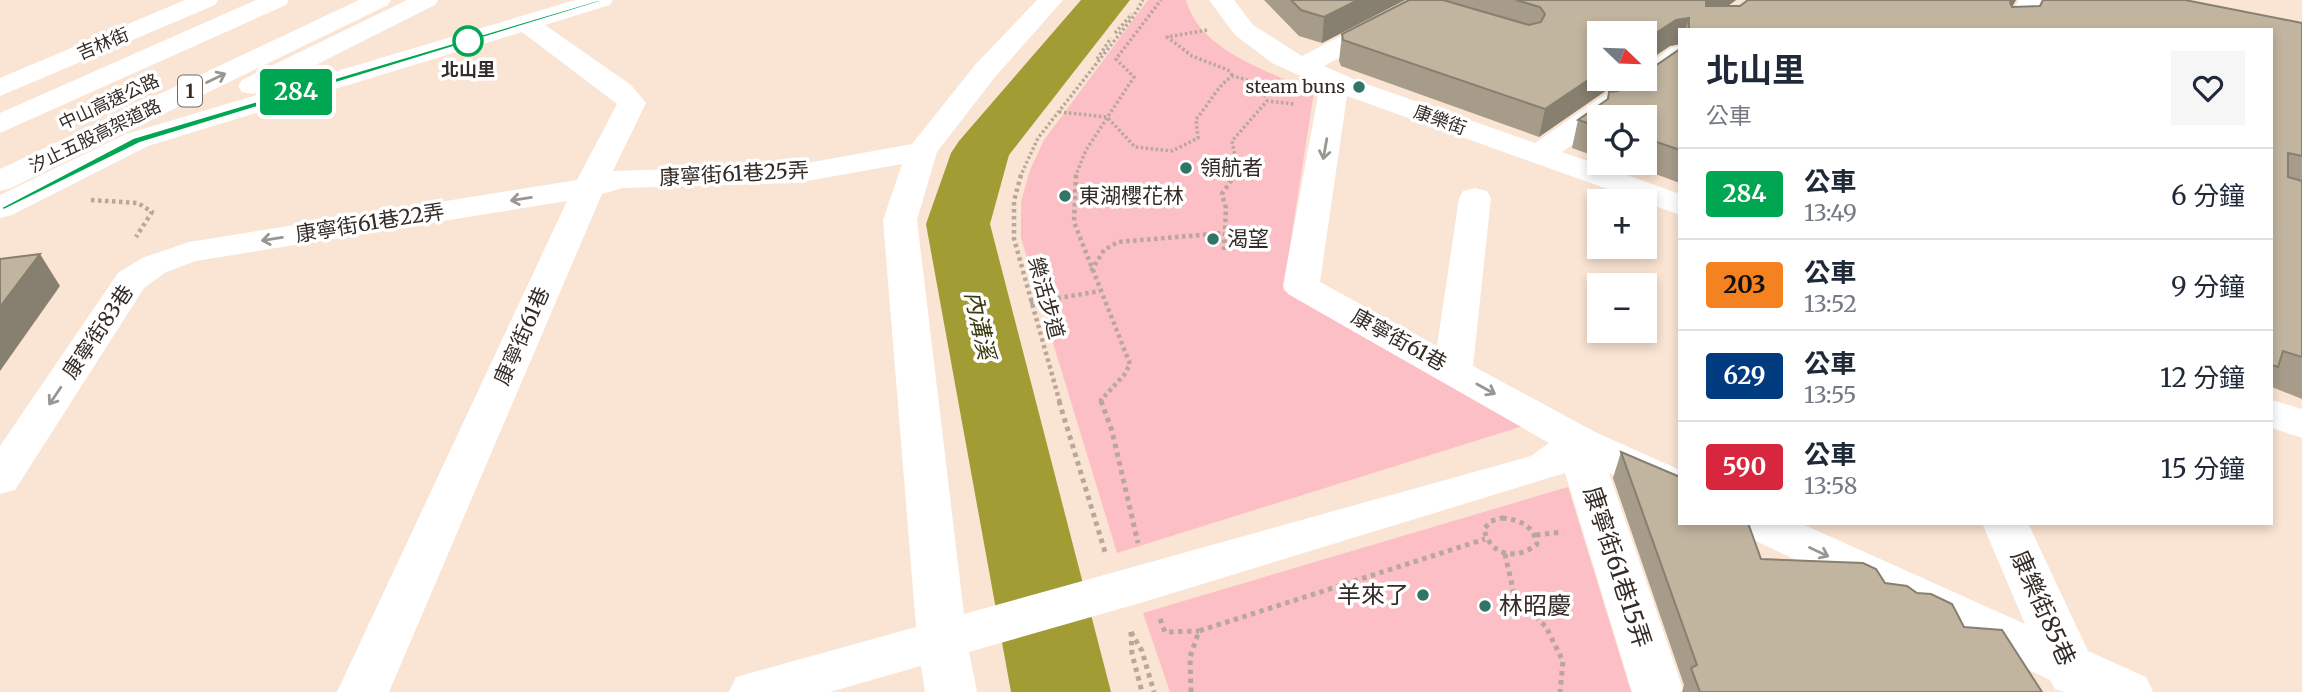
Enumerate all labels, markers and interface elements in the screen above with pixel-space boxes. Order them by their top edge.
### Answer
north arrow [1587,21,1657,91]
map controls [1587,21,1657,343]
street label: 吉林街 [73,22,132,65]
marker: 北山里 [453,26,483,56]
text: 北山里 [1706,50,1805,91]
button: heart [2171,51,2245,125]
place label: 北山里 [441,58,495,81]
street label: 中山高速公路 [55,68,163,135]
line badge: 284 [256,69,336,115]
one-way arrow [205,71,226,84]
place label: steam buns [1246,75,1345,98]
road number: 1 [178,76,202,106]
text: 284 [274,76,318,107]
marker: steam buns [1351,79,1367,95]
street label: 汐止五股高架道路 [25,94,165,177]
street label: 康樂街 [1411,99,1469,140]
text: 公車 [1706,101,1752,130]
button: locate [1587,105,1657,175]
one-way arrow [1318,137,1331,160]
place label: 領航者 [1200,154,1263,181]
street label: 康寧街61巷25弄 [658,156,809,191]
marker: 領航者 [1178,160,1194,176]
text: 公車 [1804,165,1856,198]
text: 284 [1723,178,1766,209]
text: 6 分鐘 [2171,179,2245,212]
place label: 東湖櫻花林 [1079,182,1184,209]
marker: 東湖櫻花林 [1057,188,1073,204]
button: + [1587,189,1657,259]
one-way arrow [510,193,533,206]
street label: 康寧街61巷22弄 [294,197,446,248]
text: 13:49 [1804,198,1857,227]
place label: 渴望 [1227,225,1269,252]
marker: 渴望 [1205,231,1221,247]
one-way arrow [262,233,284,246]
street label: 樂活步道 [1023,254,1070,342]
text: 公車 [1804,256,1856,289]
text: 203 [1723,269,1766,300]
text: 9 分鐘 [2171,270,2245,303]
button: − [1587,273,1657,343]
street label: 康寧街83巷 [56,279,139,384]
street label: 康寧街61巷 [488,282,555,389]
water label: 內溝溪 [959,288,1002,365]
text: 13:52 [1804,289,1857,318]
street label: 康寧街61巷 [1347,302,1452,377]
text: 公車 [1804,347,1856,380]
text: 629 [1723,360,1766,391]
text: 12 分鐘 [2160,361,2245,394]
text: 13:55 [1804,380,1857,409]
one-way arrow [1475,382,1495,396]
one-way arrow [47,386,62,405]
text: 公車 [1804,438,1856,471]
text: 590 [1722,451,1767,482]
text: 15 分鐘 [2161,452,2245,485]
text: 13:58 [1804,471,1858,500]
street label: 康寧街61巷15弄 [1577,482,1658,651]
street label: 康樂街85巷 [2004,545,2083,670]
one-way arrow [1808,546,1829,559]
place label: 羊來了 [1337,579,1409,610]
marker: 羊來了 [1415,587,1431,603]
place label: 林昭慶 [1499,590,1571,621]
marker: 林昭慶 [1477,598,1493,614]

